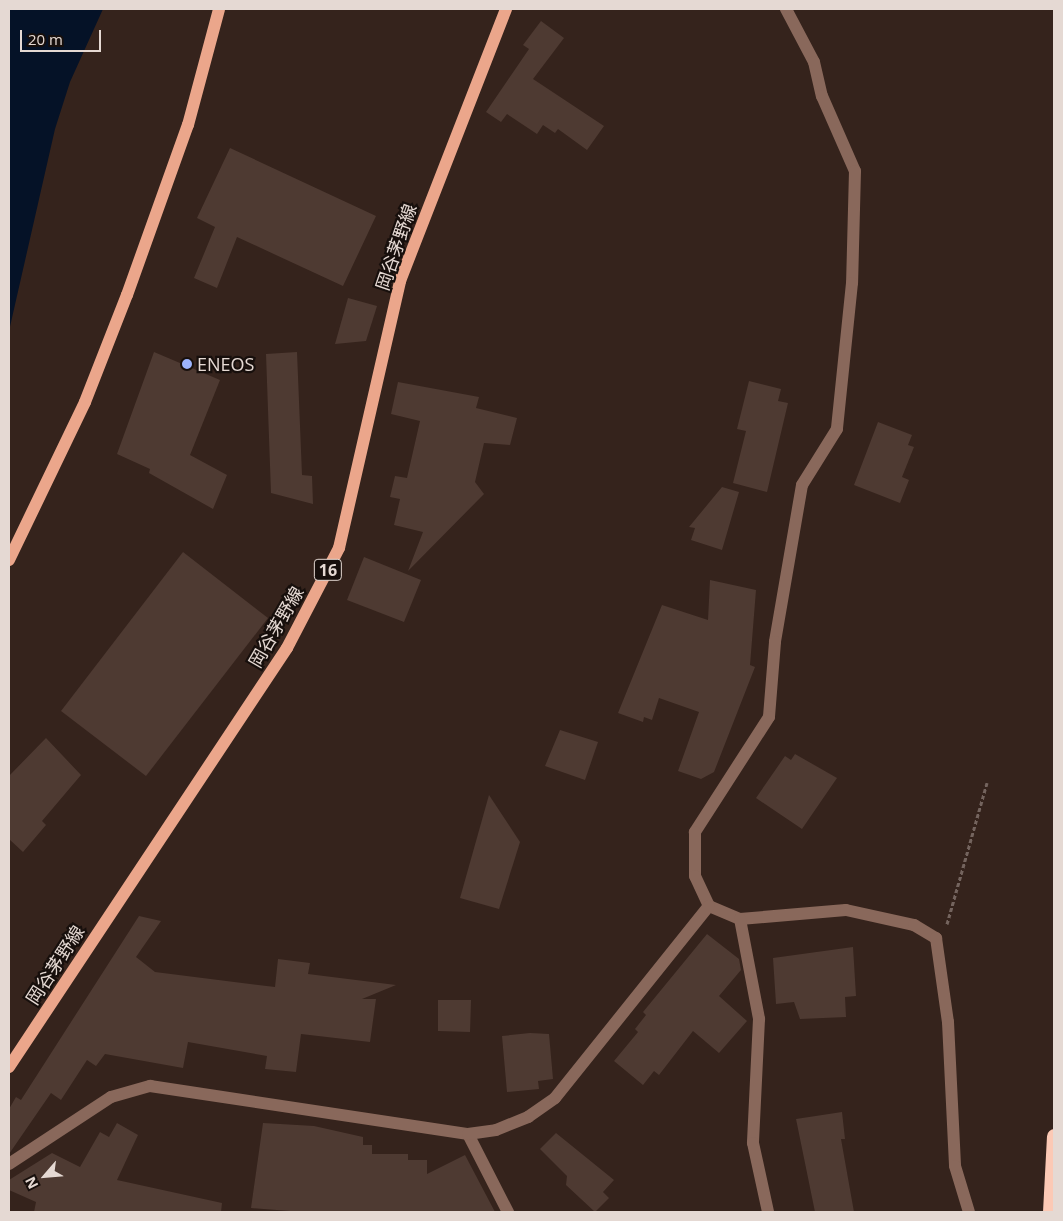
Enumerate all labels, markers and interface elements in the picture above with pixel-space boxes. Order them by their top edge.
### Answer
scale bar [22,20,104,52]
text: 20 m [28,29,63,49]
street label: 岡谷茅野線 [371,201,421,293]
place label: ENEOS [197,353,254,375]
marker: ENEOS [181,358,193,370]
road number: 16 [313,556,343,584]
street label: 岡谷茅野線 [244,583,308,671]
street label: 岡谷茅野線 [21,921,89,1009]
north arrow [20,1151,70,1201]
text: N [20,1174,42,1192]

